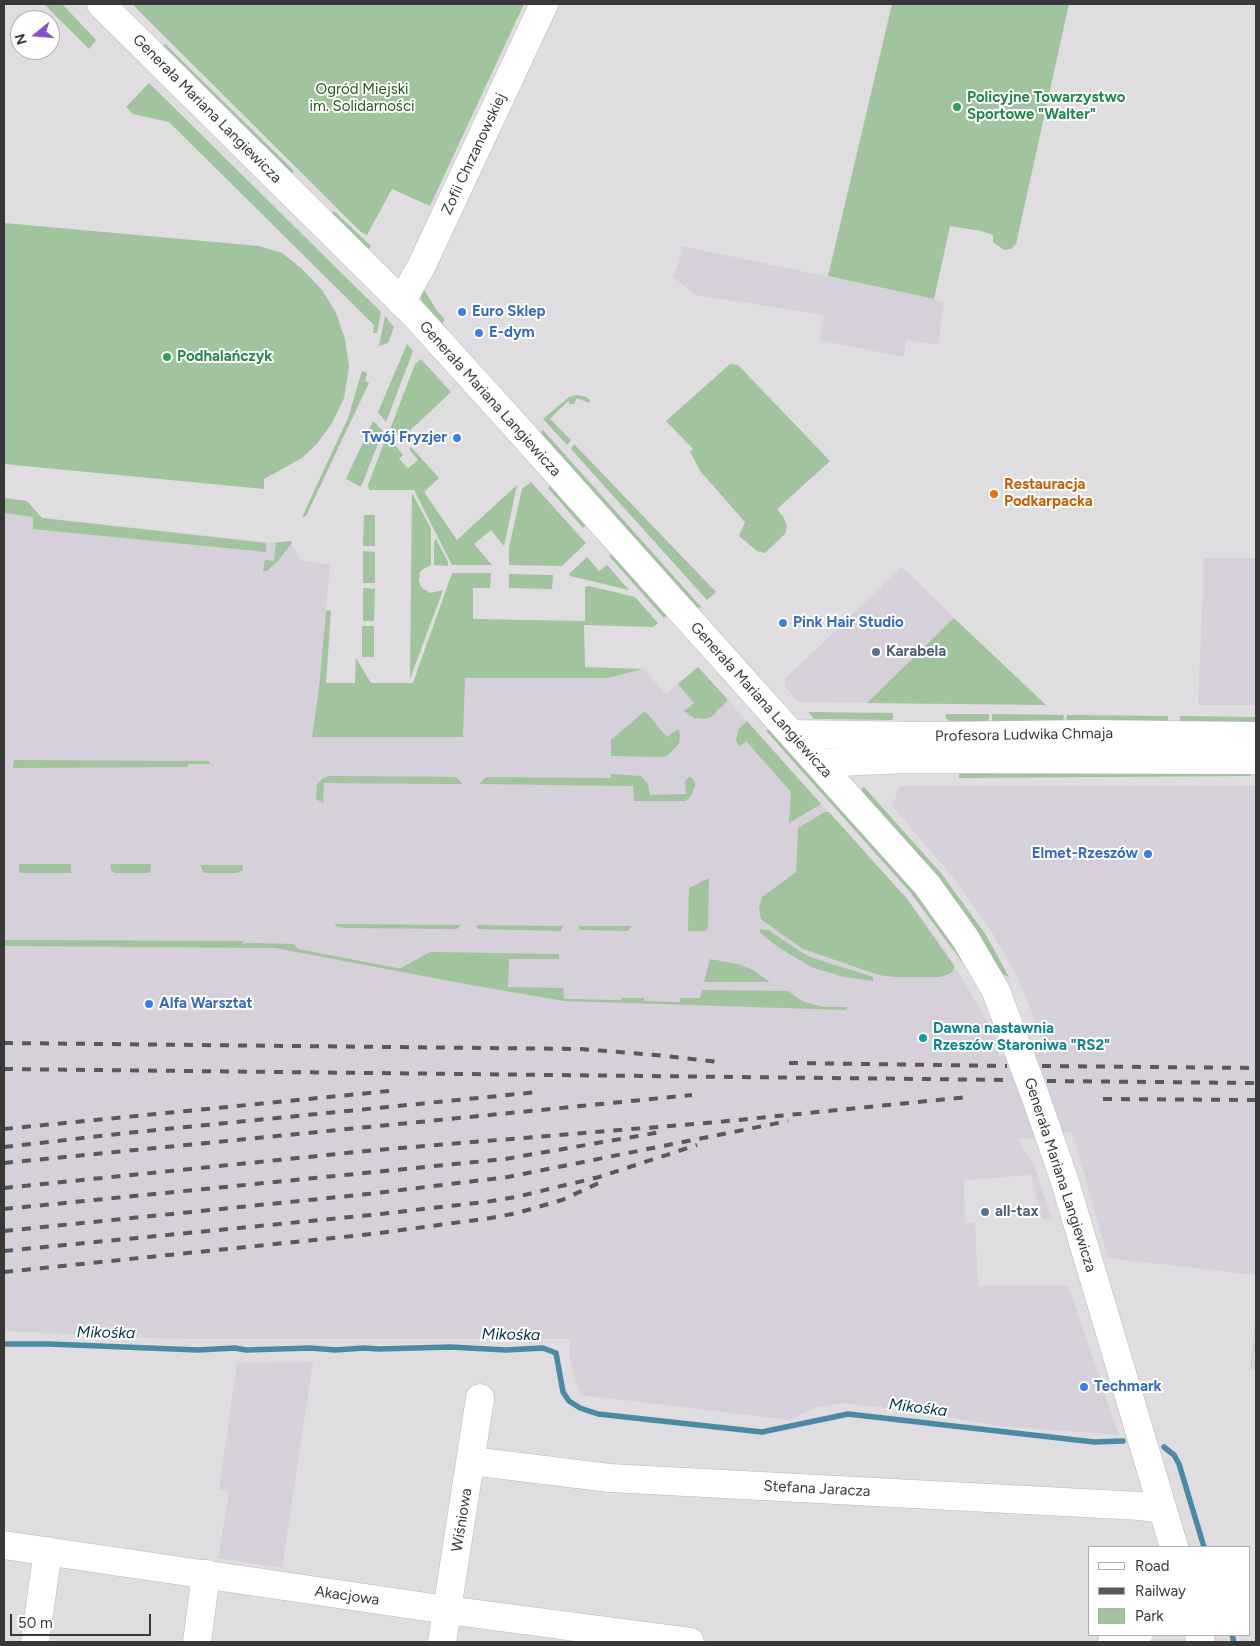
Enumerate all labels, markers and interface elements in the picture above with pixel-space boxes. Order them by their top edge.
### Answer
north arrow [10,10,60,60]
street label: Generała Mariana Langiewicza [129,31,285,187]
text: N [11,32,31,47]
park label: Ogród Miejski im. Solidarności [310,81,414,116]
place label: Policyjne Towarzystwo Sportowe "Walter" [967,89,1125,124]
street label: Zofii Chrzanowskiej [438,90,510,218]
marker: Policyjne Towarzystwo Sportowe "Walter" [951,101,963,113]
place label: Euro Sklep [472,303,546,321]
marker: Euro Sklep [456,306,468,318]
street label: Generała Mariana Langiewicza [415,317,565,481]
place label: E-dym [489,324,535,342]
marker: E-dym [473,327,485,339]
place label: Podhalańczyk [177,348,272,366]
marker: Podhalańczyk [161,351,173,363]
place label: Twój Fryzjer [362,429,447,447]
marker: Twój Fryzjer [451,432,463,444]
place label: Restauracja Podkarpacka [1004,476,1093,511]
marker: Restauracja Podkarpacka [988,488,1000,500]
place label: Pink Hair Studio [793,614,904,632]
marker: Pink Hair Studio [777,617,789,629]
street label: Generała Mariana Langiewicza [686,618,836,782]
place label: Karabela [886,643,946,661]
marker: Karabela [870,646,882,658]
street label: Profesora Ludwika Chmaja [935,724,1113,746]
place label: Elmet-Rzeszów [1032,845,1138,863]
marker: Elmet-Rzeszów [1142,848,1154,860]
place label: Alfa Warsztat [159,995,253,1013]
marker: Alfa Warsztat [143,998,155,1010]
place label: Dawna nastawnia Rzeszów Staroniwa "RS2" [933,1020,1110,1055]
marker: Dawna nastawnia Rzeszów Staroniwa "RS2" [917,1032,929,1044]
street label: Generała Mariana Langiewicza [1020,1076,1100,1274]
place label: all-tax [995,1203,1038,1221]
marker: all-tax [979,1206,991,1218]
water label: Mikośka [77,1323,135,1343]
water label: Mikośka [482,1325,540,1345]
place label: Techmark [1094,1378,1162,1396]
marker: Techmark [1078,1381,1090,1393]
water label: Mikośka [888,1395,948,1421]
street label: Stefana Jaracza [763,1477,871,1501]
street label: Wiśniowa [448,1487,476,1553]
legend [1088,1546,1250,1636]
text: Road [1135,1557,1170,1575]
text: Railway [1135,1582,1186,1600]
street label: Akacjowa [314,1583,380,1609]
scale bar [12,1604,154,1636]
text: Park [1135,1607,1164,1625]
text: 50 m [18,1614,53,1632]

